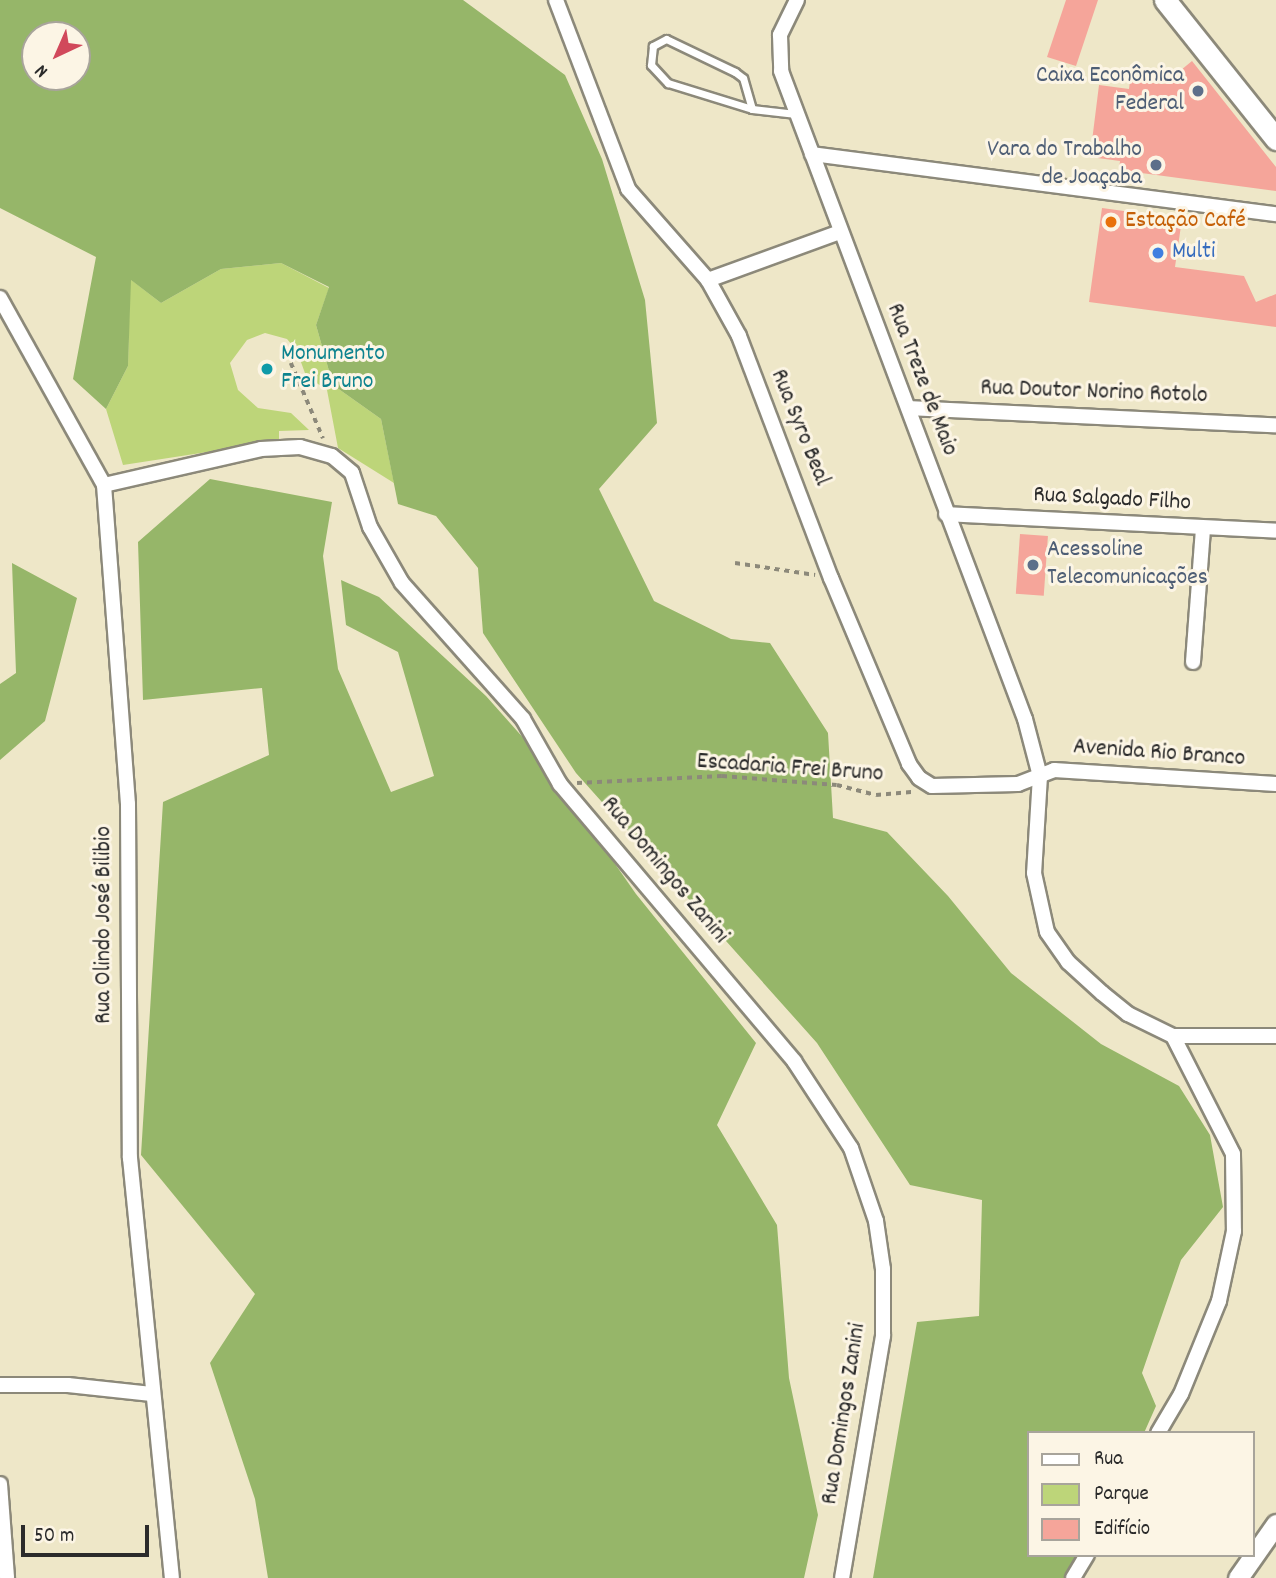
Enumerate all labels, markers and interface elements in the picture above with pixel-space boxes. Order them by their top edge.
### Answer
north arrow [21,21,91,91]
text: N [30,57,55,83]
place label: Caixa Econômica Federal [1036,63,1184,119]
marker: Caixa Econômica Federal [1190,83,1206,99]
place label: Vara do Trabalho de Joaçaba [987,137,1142,193]
marker: Vara do Trabalho de Joaçaba [1148,157,1164,173]
place label: Estação Café [1125,208,1246,236]
marker: Estação Café [1103,214,1119,230]
place label: Multi [1172,239,1215,267]
marker: Multi [1150,245,1166,261]
street label: Rua Treze de Maio [879,300,963,460]
place label: Monumento Frei Bruno [281,341,385,397]
marker: Monumento Frei Bruno [259,361,275,377]
street label: Rua Syro Beal [763,366,835,490]
street label: Rua Doutor Norino Rotolo [980,375,1208,411]
street label: Rua Salgado Filho [1032,481,1192,519]
place label: Acessoline Telecomunicações [1047,537,1208,593]
marker: Acessoline Telecomunicações [1025,557,1041,573]
street label: Avenida Rio Branco [1072,734,1246,774]
street label: Escadaria Frei Bruno [696,748,884,790]
street label: Rua Domingos Zanini [594,791,734,951]
street label: Rua Olindo José Bilibio [91,826,119,1024]
street label: Rua Domingos Zanini [816,1321,874,1507]
legend [1028,1431,1255,1557]
text: Rua [1094,1445,1123,1475]
text: Parque [1094,1480,1149,1510]
scale bar [24,1512,152,1556]
text: Edifício [1094,1515,1150,1545]
text: 50 m [34,1522,74,1552]

